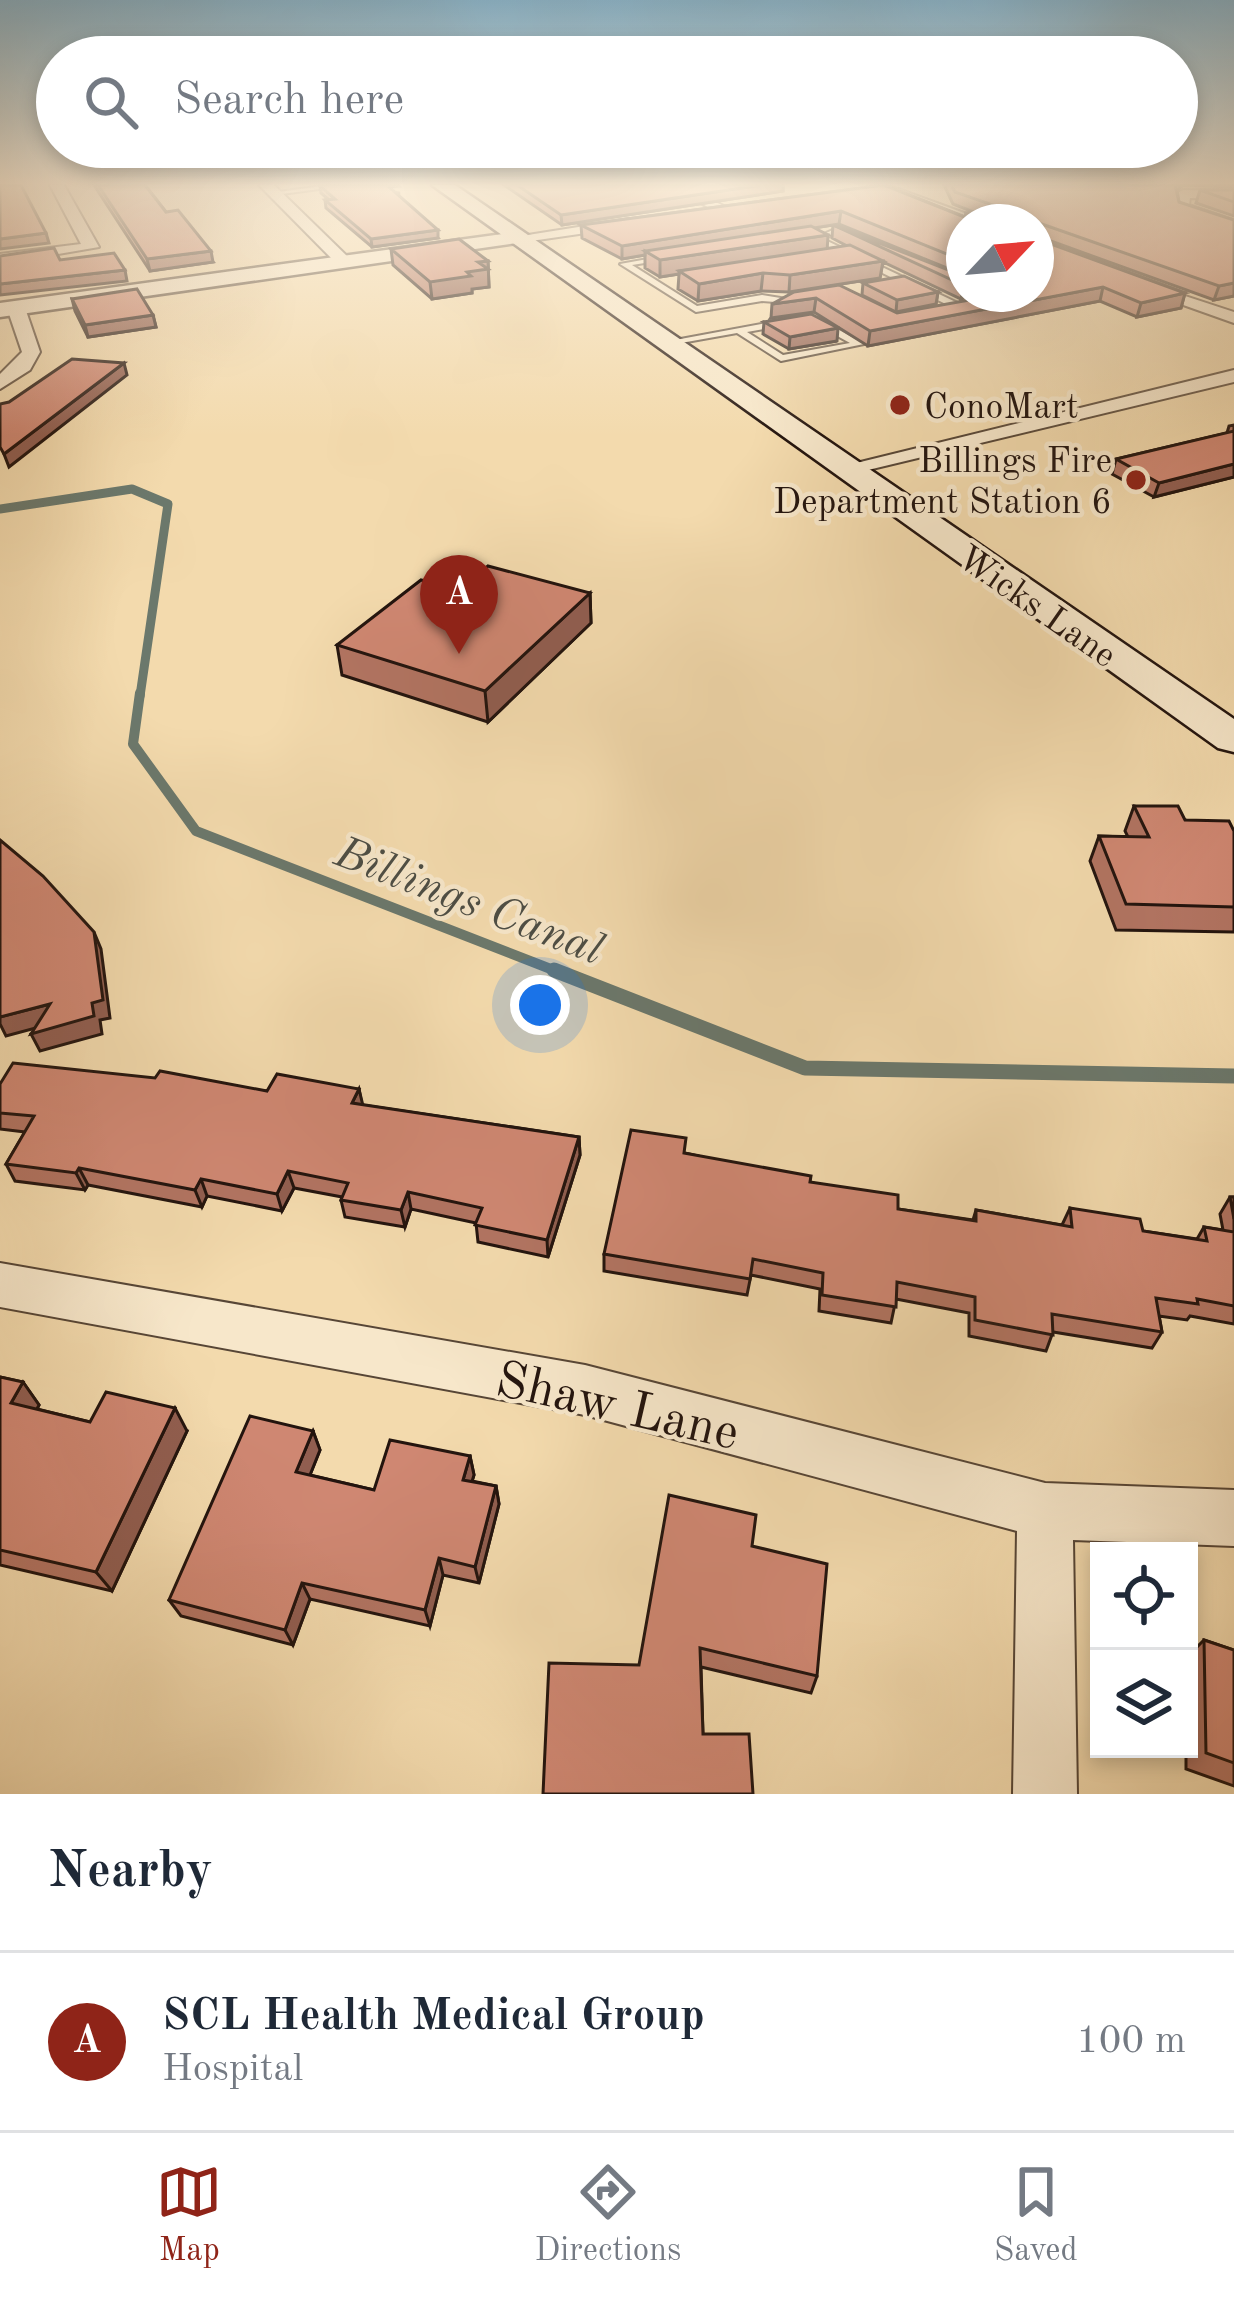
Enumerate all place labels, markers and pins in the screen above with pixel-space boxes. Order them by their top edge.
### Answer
place label: ConoMart [924,391,1079,427]
marker: ConoMart [887,392,913,418]
place label: Billings Fire Department Station 6 [773,445,1112,522]
marker: Billings Fire Department Station 6 [1123,467,1149,493]
pin: A [420,555,498,654]

